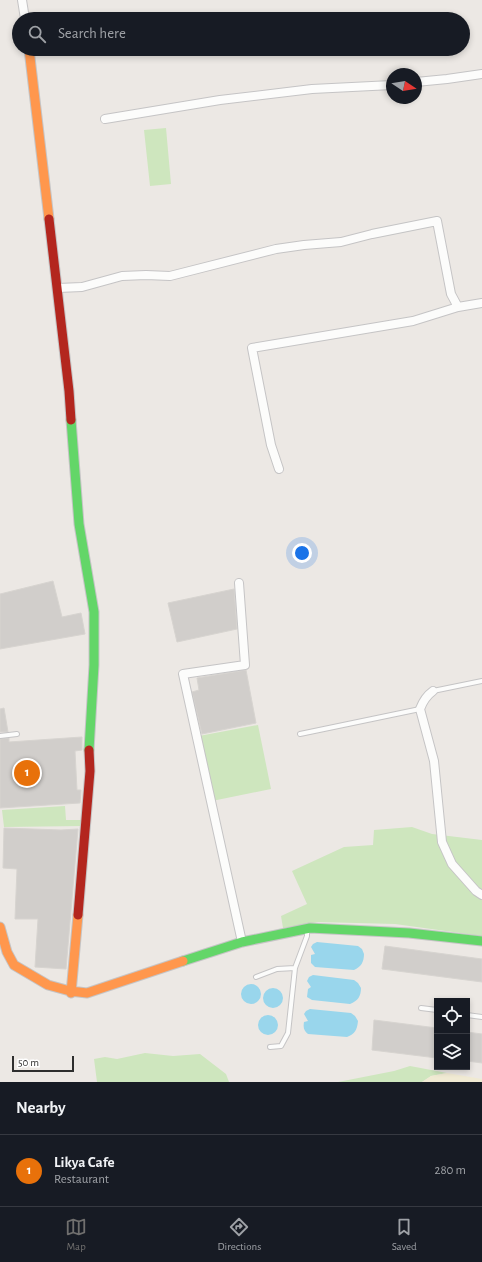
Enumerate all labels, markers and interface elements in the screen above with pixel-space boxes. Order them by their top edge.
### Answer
search box [12,12,470,56]
icon: search [26,23,48,45]
text: Search here [58,26,126,41]
north arrow [386,68,422,104]
your location [292,543,312,563]
pin: 1 [14,758,40,788]
map controls [434,998,470,1070]
button: locate [434,998,470,1034]
button: layers [434,1034,470,1070]
scale bar [12,1054,74,1073]
text: 50 m [18,1057,39,1068]
text: Nearby [16,1099,66,1116]
text: Likya Cafe [54,1155,115,1170]
text: 1 [27,1164,31,1177]
text: 280 m [435,1164,466,1177]
text: Restaurant [54,1173,109,1186]
tab: Map [65,1216,87,1253]
tab: Directions [217,1216,261,1253]
tab: Saved [392,1216,417,1253]

